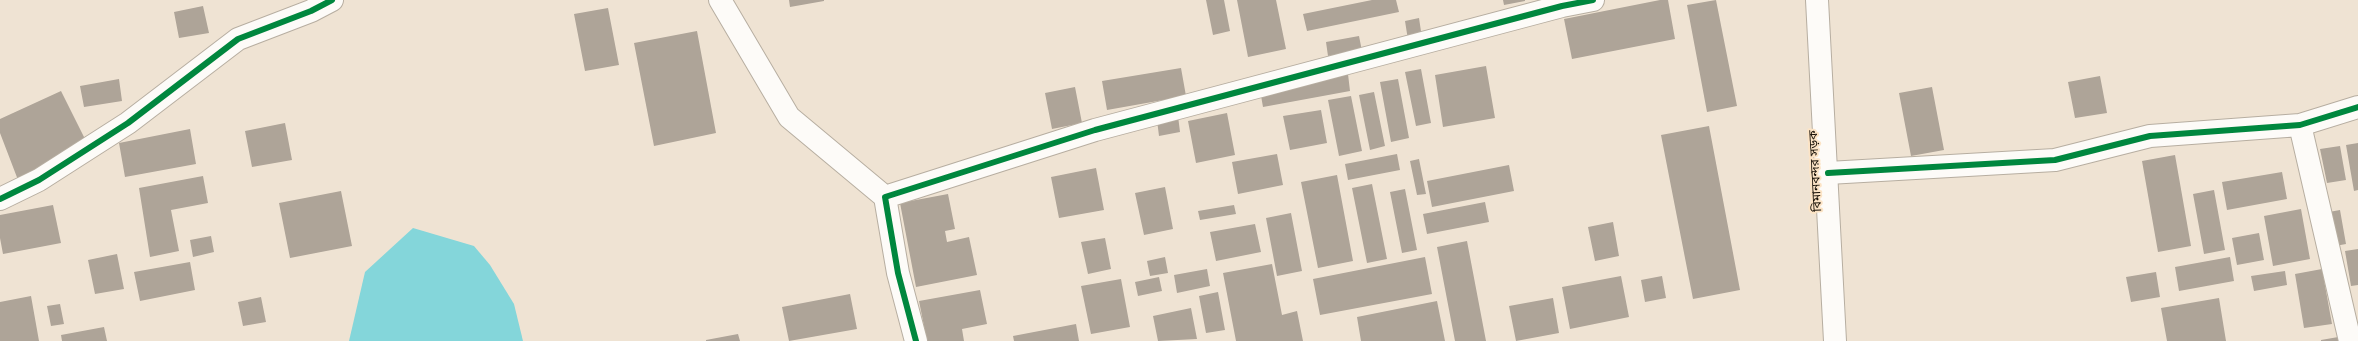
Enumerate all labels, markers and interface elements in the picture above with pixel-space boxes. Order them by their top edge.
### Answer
street label: বিমানবন্দর সড়ক [1807,130,1825,212]

